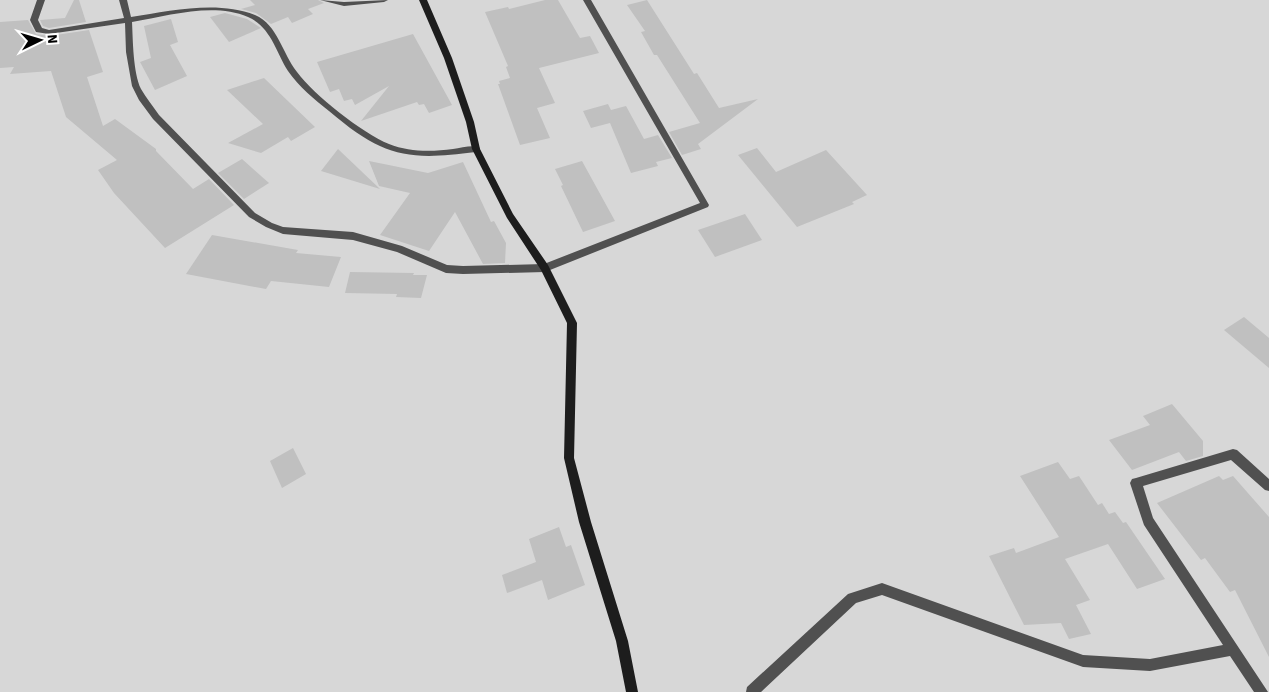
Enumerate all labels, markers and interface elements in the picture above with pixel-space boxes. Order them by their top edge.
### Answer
north arrow [15,15,65,65]
text: N [42,33,62,44]

